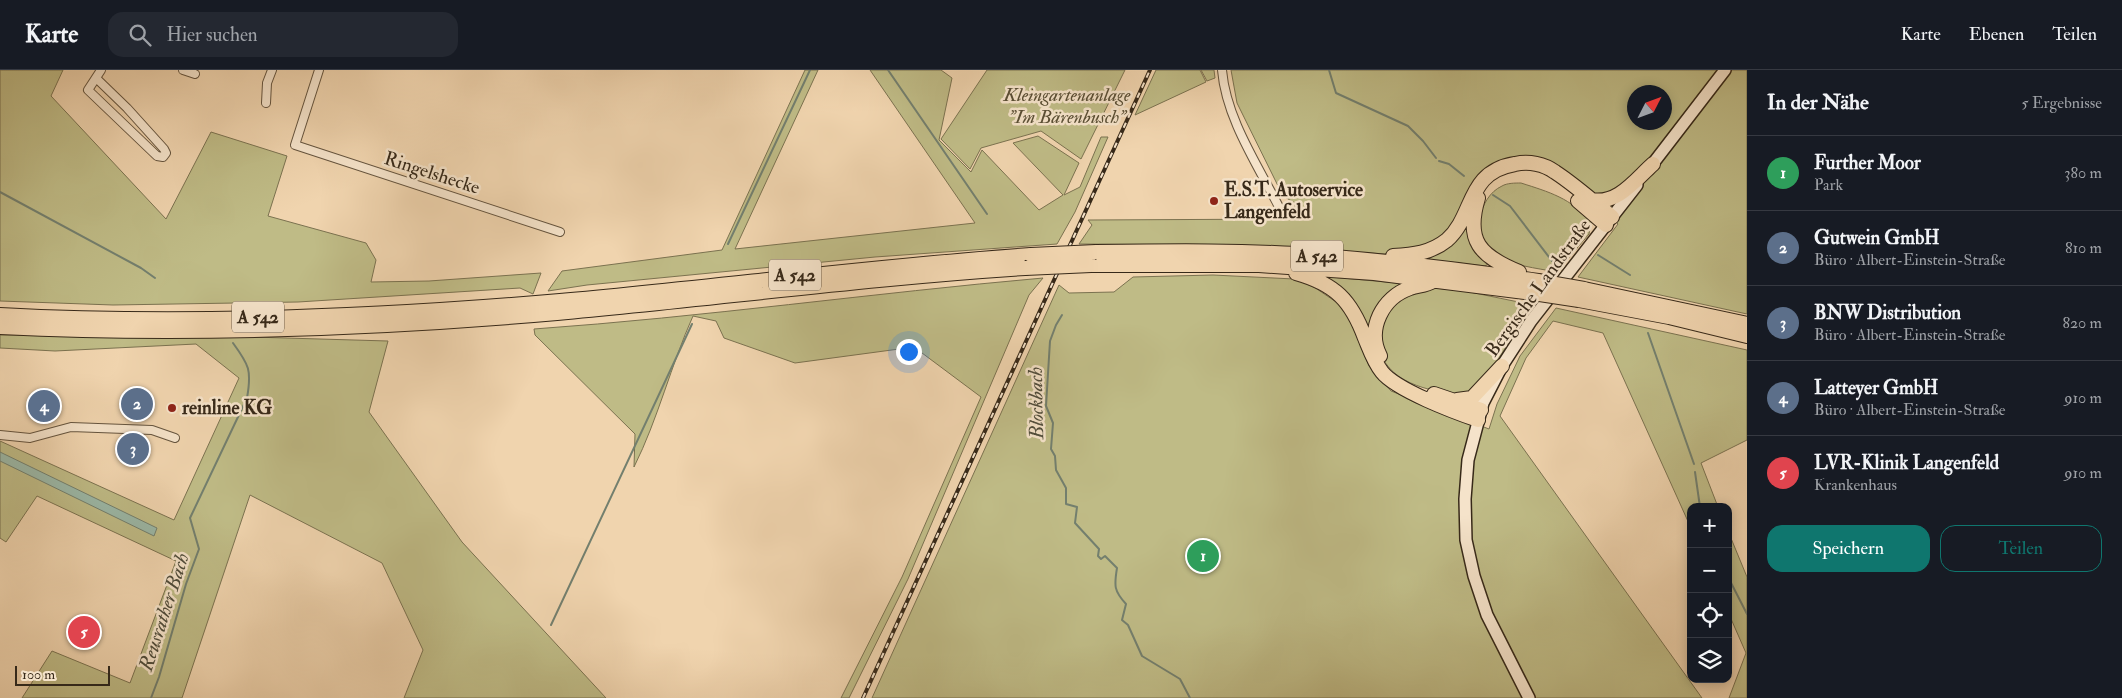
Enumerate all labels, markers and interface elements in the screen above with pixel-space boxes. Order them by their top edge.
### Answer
search box [108,12,458,57]
text: Karte [25,19,78,50]
icon: search [126,21,154,49]
text: Hier suchen [166,23,258,47]
text: Karte [1901,23,1941,46]
text: Ebenen [1969,23,2024,46]
text: Teilen [2052,23,2097,46]
park label: Kleingartenanlage "Im Bärenbusch" [1003,83,1131,129]
north arrow [1627,85,1672,130]
text: In der Nähe [1767,89,1869,116]
text: 5 Ergebnisse [2022,93,2102,113]
street label: Ringelshecke [381,146,483,200]
text: Further Moor [1814,151,1921,175]
text: 1 [1780,163,1786,183]
text: 380 m [2064,163,2102,183]
text: Park [1814,175,1843,195]
place label: E.S.T. Autoservice Langenfeld [1224,178,1363,225]
marker: E.S.T. Autoservice Langenfeld [1208,195,1220,207]
street label: Bergische Landstraße [1480,214,1596,362]
text: Gutwein GmbH [1814,226,1939,250]
text: 2 [1779,238,1787,258]
text: 810 m [2065,238,2102,258]
road number: A 542 [1291,240,1343,272]
text: Büro · Albert-Einstein-Straße [1814,250,2006,270]
road number: A 542 [769,260,821,290]
text: BNW Distribution [1814,301,1961,325]
road number: A 542 [232,302,284,332]
text: 3 [1780,313,1786,333]
text: 820 m [2062,313,2102,333]
text: Büro · Albert-Einstein-Straße [1814,325,2006,345]
your location [896,339,922,365]
water label: Blockbach [1023,367,1049,440]
text: Latteyer GmbH [1814,376,1938,400]
pin: 2 [121,385,153,423]
pin: 4 [28,387,60,425]
text: 4 [1779,388,1787,408]
text: 910 m [2064,388,2102,408]
place label: reinline KG [181,396,272,420]
text: Büro · Albert-Einstein-Straße [1814,400,2006,420]
marker: reinline KG [166,402,178,414]
pin: 3 [117,430,149,468]
text: LVR-Klinik Langenfeld [1814,451,1999,475]
text: 5 [1779,463,1787,483]
text: 910 m [2064,463,2102,483]
text: Krankenhaus [1814,475,1897,495]
map controls [1687,503,1732,683]
button: + [1687,503,1732,548]
button: Speichern [1767,525,1930,572]
button: Teilen [1940,525,2102,572]
pin: 1 [1187,537,1219,575]
button: − [1687,548,1732,593]
water label: Reusrather Bach [133,550,195,675]
button: locate [1687,593,1732,638]
pin: 5 [68,613,100,651]
button: layers [1687,638,1732,683]
scale bar [15,663,110,686]
text: 100 m [22,666,55,683]

